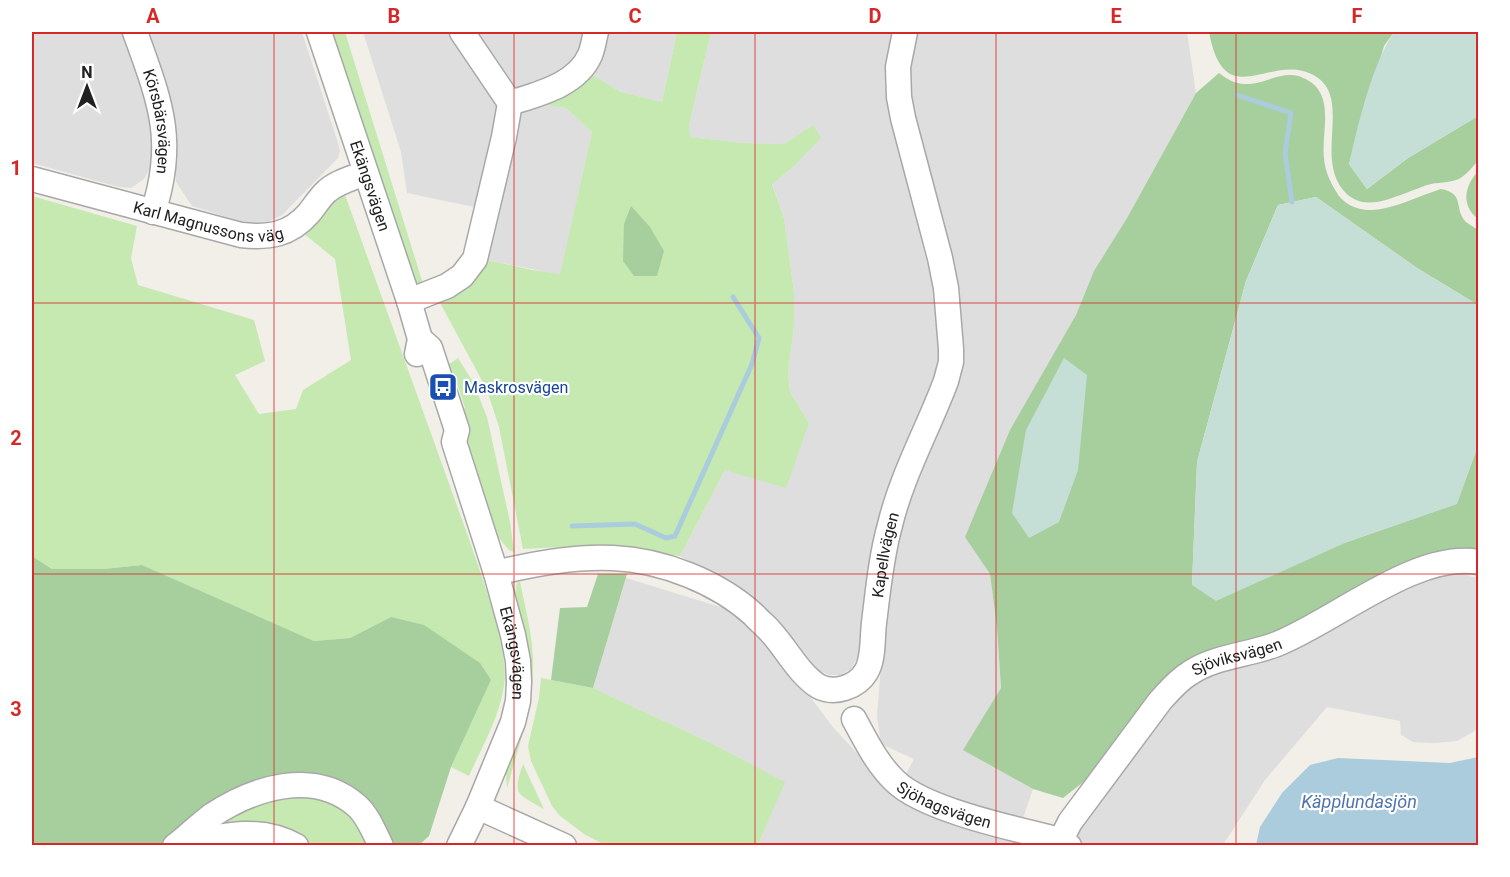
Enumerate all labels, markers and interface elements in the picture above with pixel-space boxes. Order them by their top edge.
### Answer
text: A [146,4,160,28]
text: B [388,4,400,28]
text: C [628,4,642,28]
text: D [869,4,882,28]
text: E [1110,4,1122,28]
text: F [1352,4,1363,28]
north arrow [57,57,117,117]
text: N [81,63,93,82]
street label: Körsbärsvägen [139,67,173,175]
street label: Ekängsvägen [346,138,394,234]
text: 1 [10,156,22,180]
street label: Karl Magnussons väg [131,198,286,246]
bus stop icon: Maskrosvägen [427,371,459,403]
place label: Maskrosvägen [464,378,568,397]
text: 2 [10,426,22,450]
street label: Kapellvägen [868,510,903,599]
street label: Ekängsvägen [496,604,528,700]
street label: Sjöviksvägen [1188,634,1285,680]
text: 3 [10,697,22,721]
street label: Sjöhagsvägen [893,777,993,832]
water label: Käpplundasjön [1301,791,1417,812]

